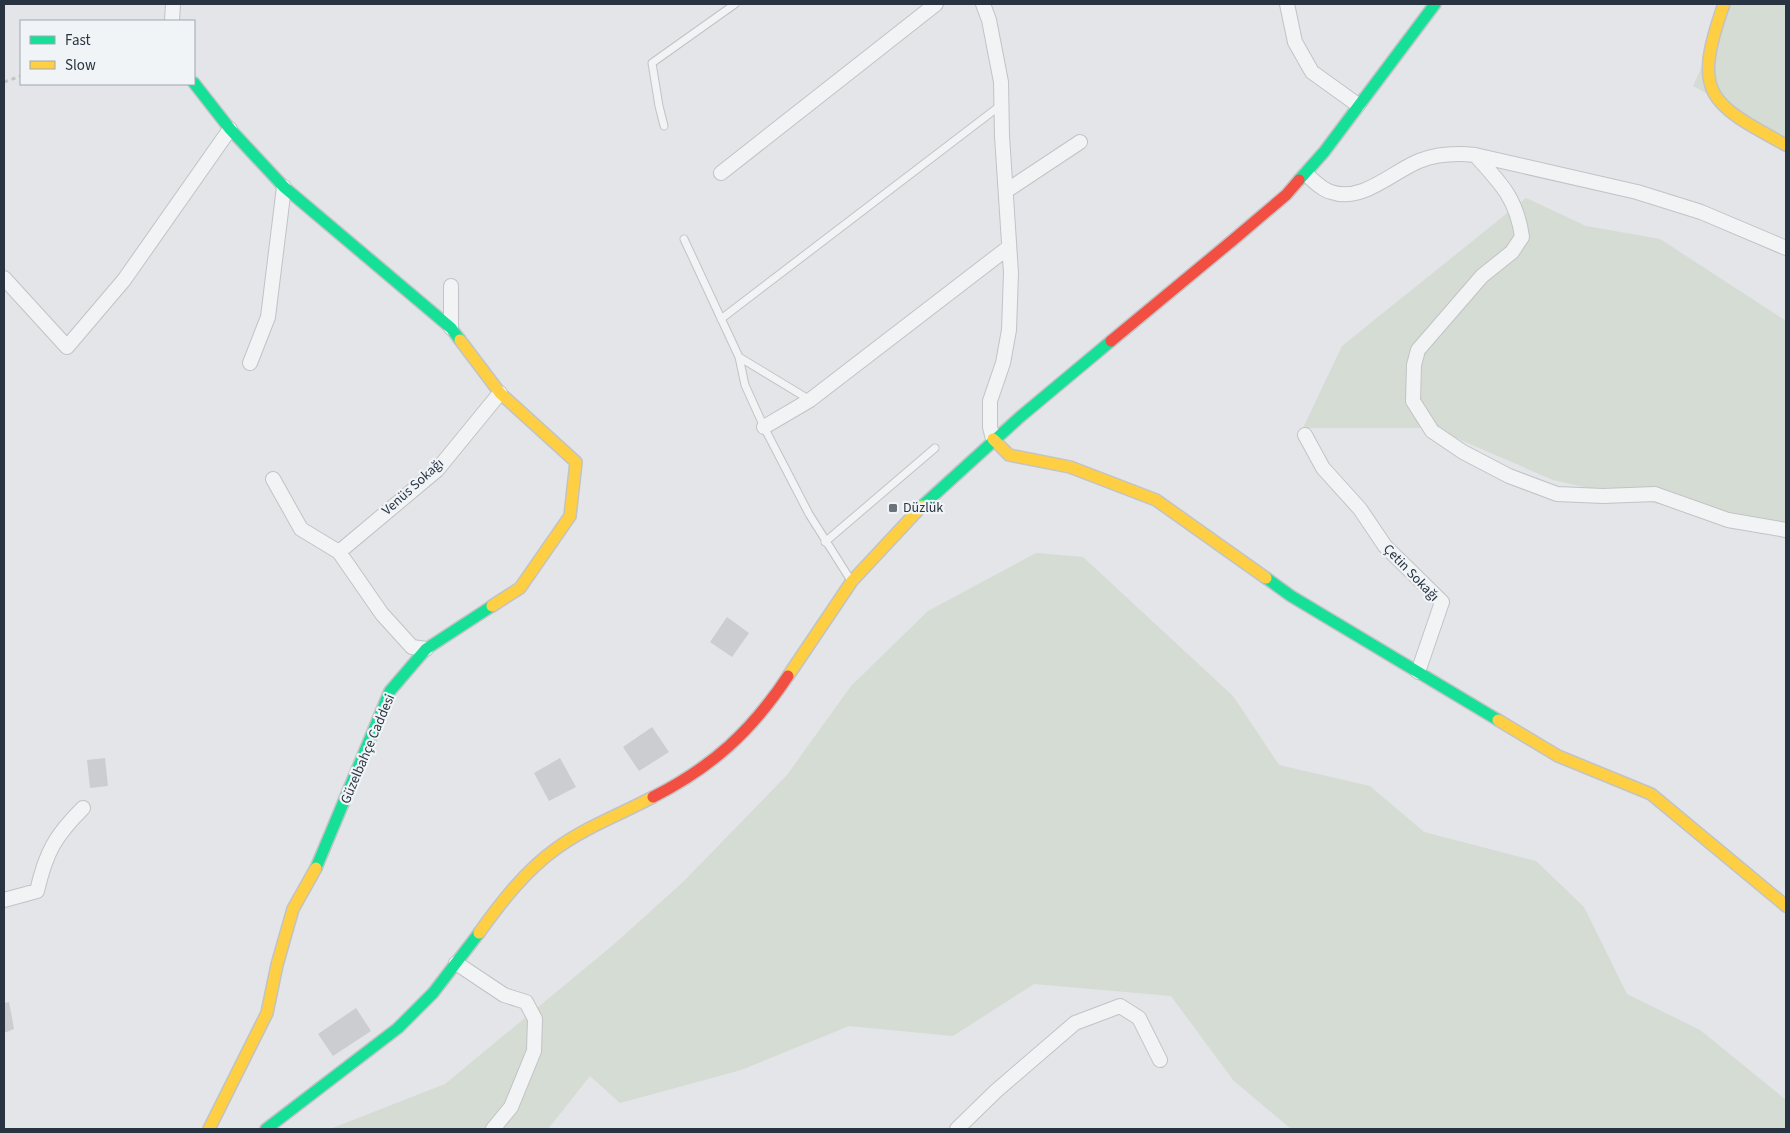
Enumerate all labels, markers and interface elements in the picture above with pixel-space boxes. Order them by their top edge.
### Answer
legend [20,20,195,85]
text: Fast [65,30,91,51]
text: Slow [65,55,96,76]
street label: Venüs Sokağı [378,454,448,520]
place label: Düzlük [903,498,943,518]
marker: Düzlük [887,502,899,514]
street label: Çetin Sokağı [1379,540,1443,606]
street label: Güzelbahçe Caddesi [336,691,400,807]

